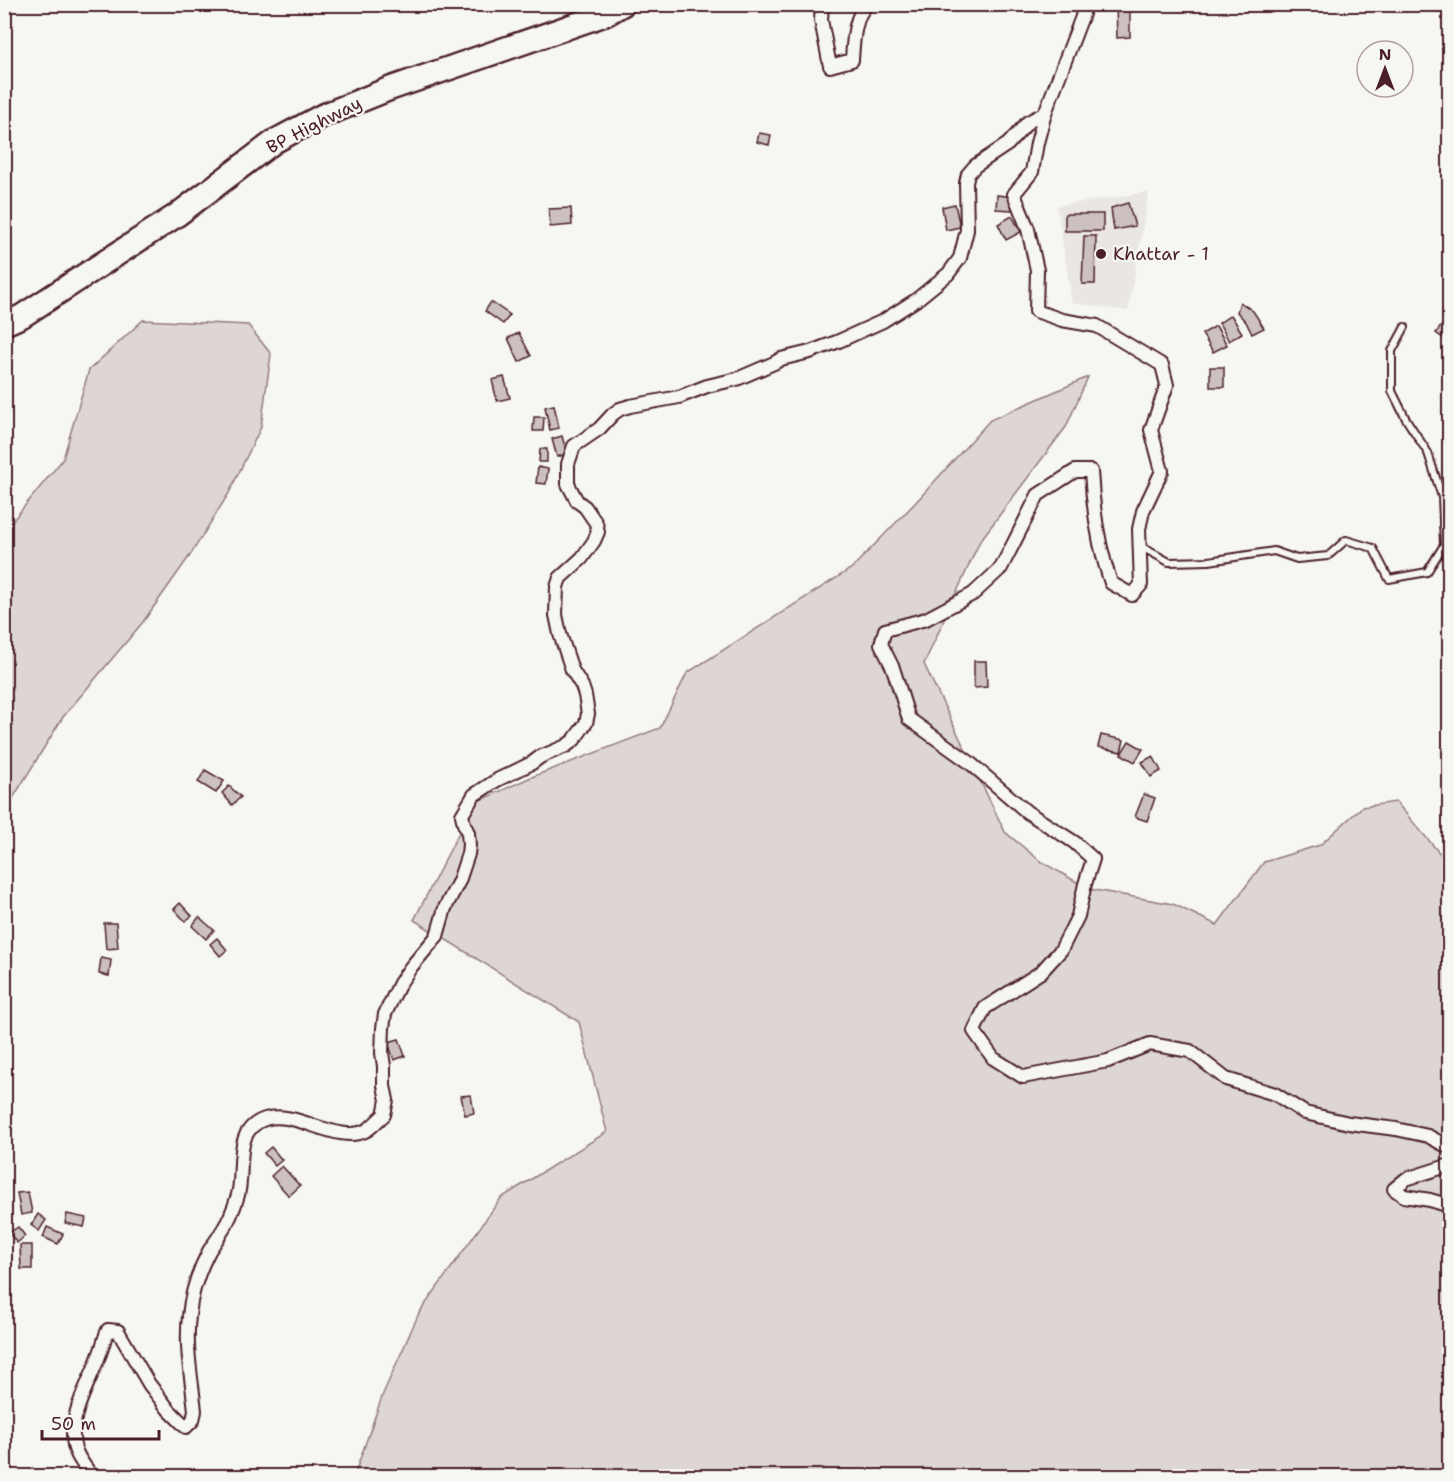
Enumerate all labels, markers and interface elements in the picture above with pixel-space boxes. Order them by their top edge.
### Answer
north arrow [1355,39,1415,99]
text: N [1379,44,1391,65]
street label: BP Highway [262,91,366,159]
place label: Khattar - 1 [1113,242,1209,266]
marker: Khattar - 1 [1094,247,1108,261]
scale bar [42,1403,159,1441]
text: 50 m [51,1412,96,1436]

